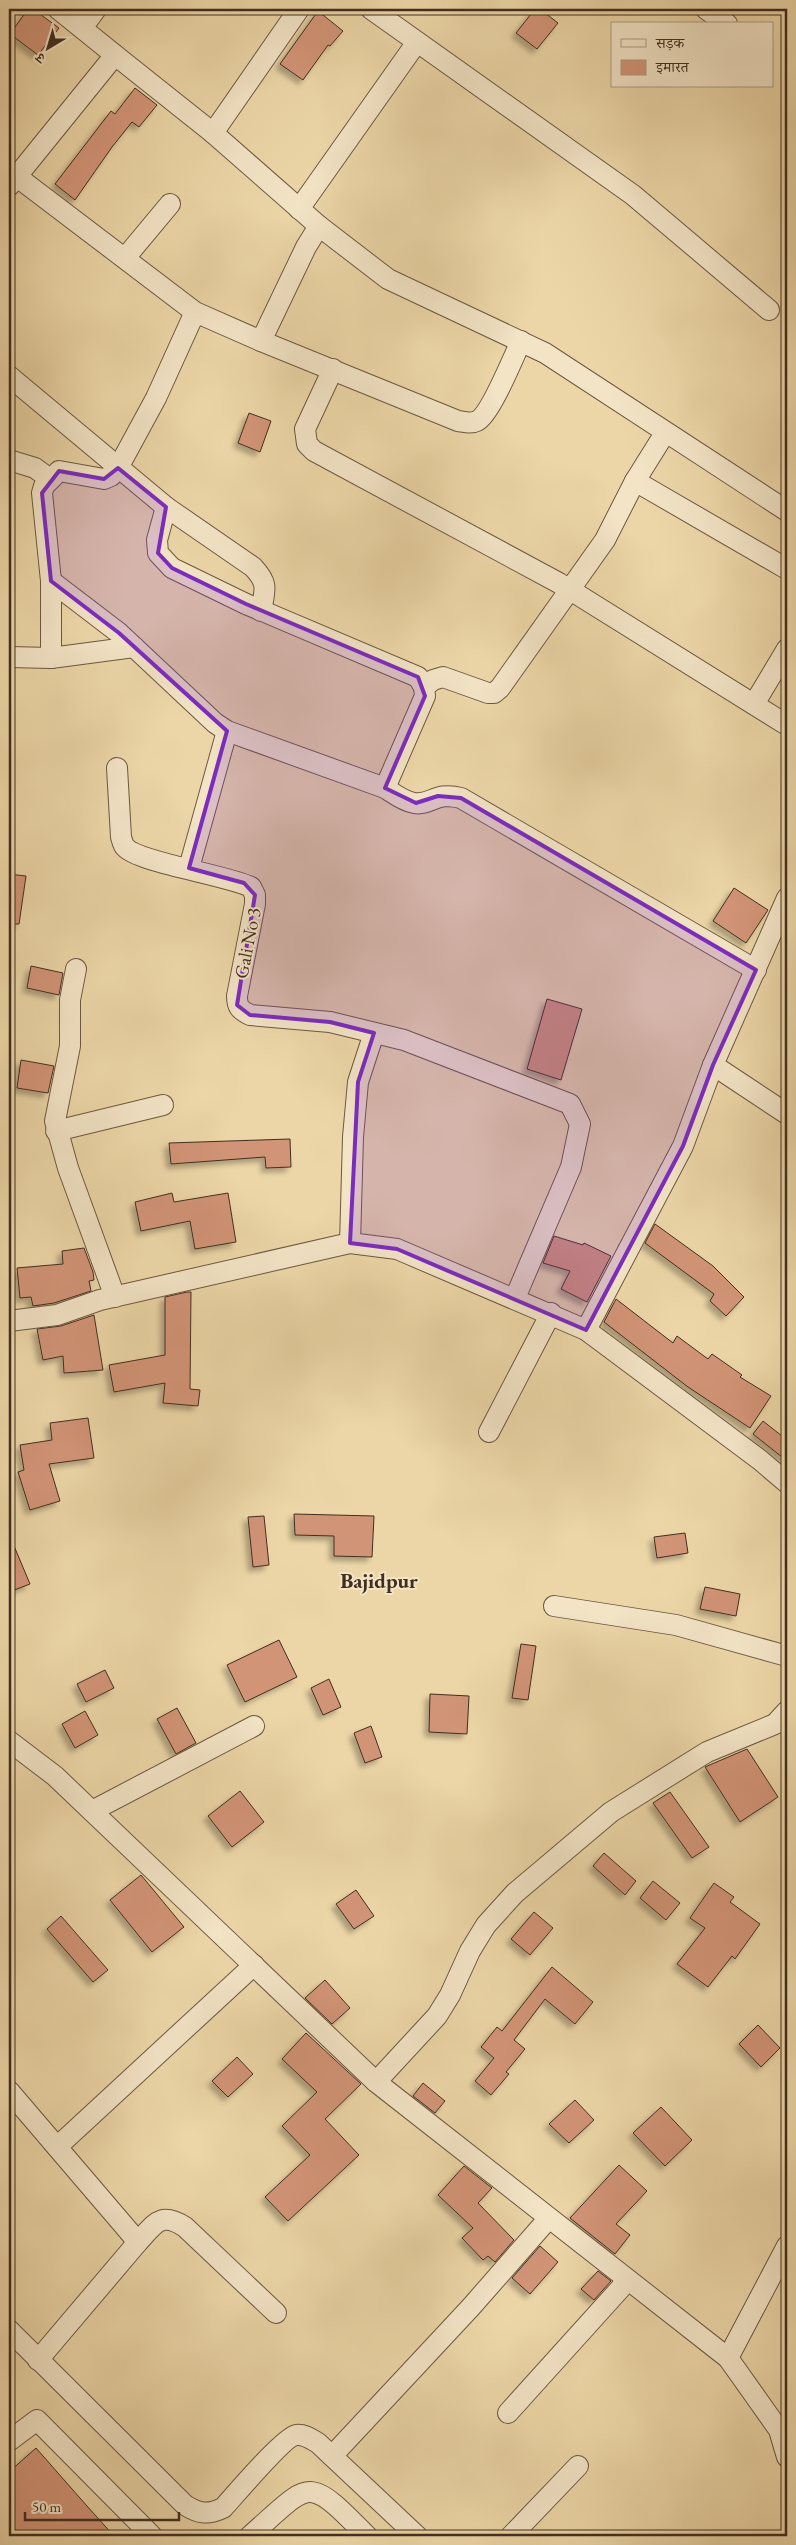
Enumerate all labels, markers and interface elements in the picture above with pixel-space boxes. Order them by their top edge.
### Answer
north arrow [22,22,72,72]
legend [611,22,774,88]
text: सड़क [655,33,685,52]
text: उ [31,48,49,68]
text: इमारत [655,57,690,76]
street label: Gali No 3 [228,905,267,981]
district label: Bajidpur [340,1567,418,1594]
scale bar [25,2490,179,2522]
text: 50 m [32,2497,61,2516]

